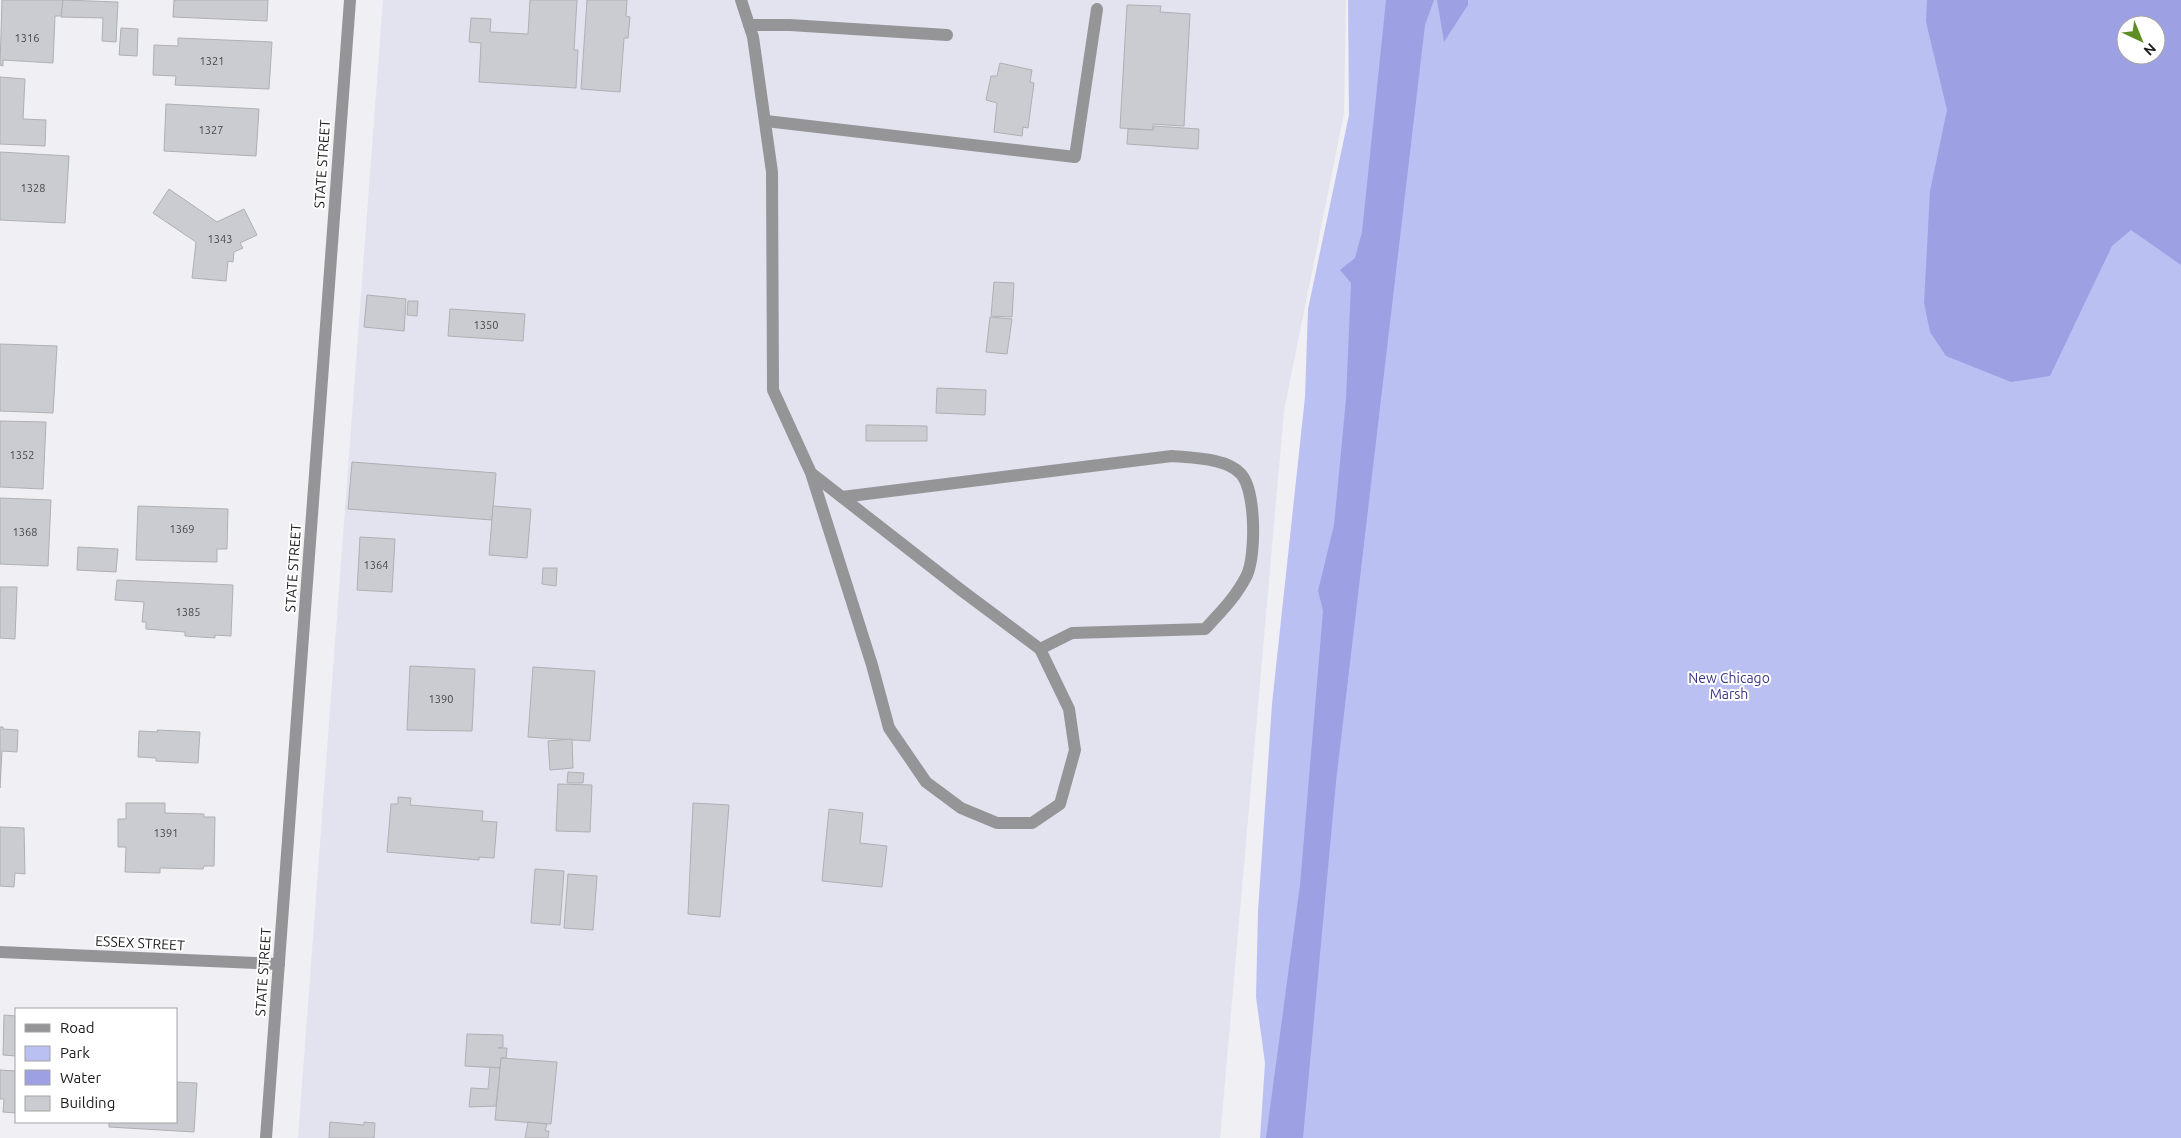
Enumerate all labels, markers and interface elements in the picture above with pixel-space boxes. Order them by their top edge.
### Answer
north arrow [2116,15,2166,65]
house number: 1316 [15,32,39,44]
text: N [2141,40,2159,59]
house number: 1321 [200,55,224,67]
street label: STATE STREET [311,119,333,209]
house number: 1327 [199,124,223,136]
house number: 1328 [21,182,45,194]
house number: 1343 [208,233,232,245]
house number: 1350 [474,319,498,331]
house number: 1352 [10,449,34,461]
house number: 1369 [170,523,194,535]
street label: STATE STREET [282,523,304,613]
house number: 1368 [13,526,37,538]
house number: 1364 [364,559,388,571]
house number: 1385 [176,606,200,618]
park label: New Chicago Marsh [1688,670,1770,702]
house number: 1390 [429,693,453,705]
house number: 1391 [154,827,178,839]
street label: STATE STREET [252,927,274,1017]
street label: ESSEX STREET [95,933,185,953]
legend [15,1008,178,1123]
text: Road [60,1019,95,1036]
text: Park [60,1044,90,1061]
text: Water [60,1069,101,1086]
text: Building [60,1094,115,1111]

